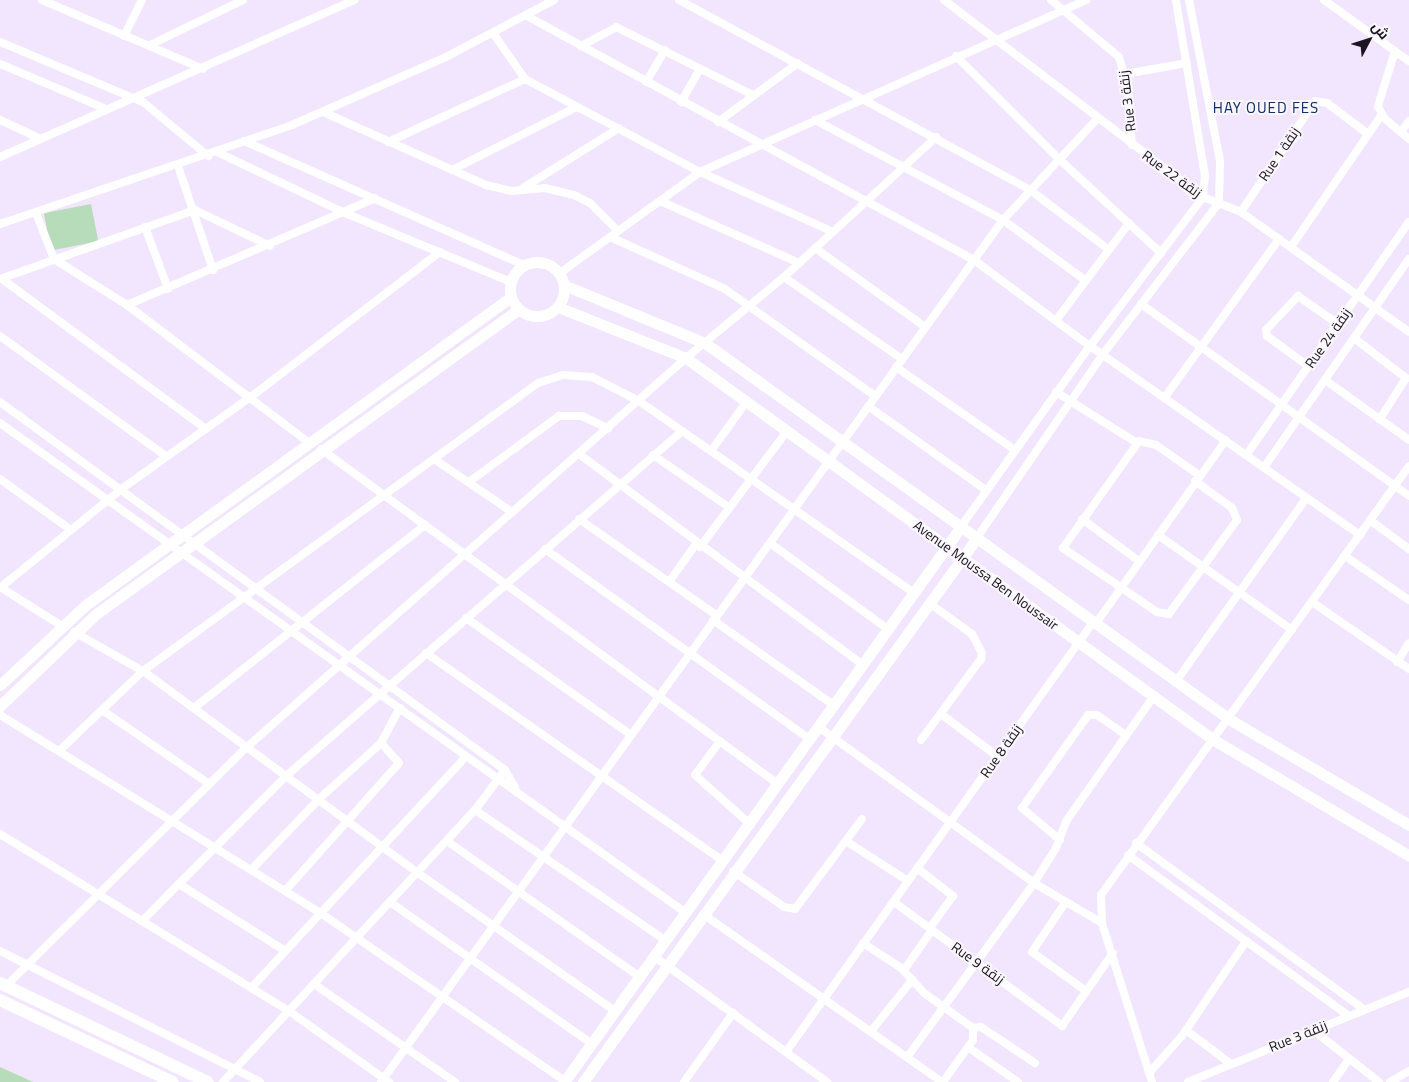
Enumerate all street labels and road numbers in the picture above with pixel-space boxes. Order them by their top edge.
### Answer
street label: Rue 3 زنقة [1115,69,1139,133]
street label: Rue 1 زنقة [1255,124,1303,184]
street label: Rue 22 زنقة [1139,147,1205,201]
street label: Rue 24 زنقة [1301,305,1355,371]
street label: Avenue Moussa Ben Noussair [910,517,1062,633]
street label: Rue 8 زنقة [976,721,1026,781]
street label: Rue 9 زنقة [948,938,1008,988]
street label: Rue 3 زنقة [1266,1017,1330,1055]

